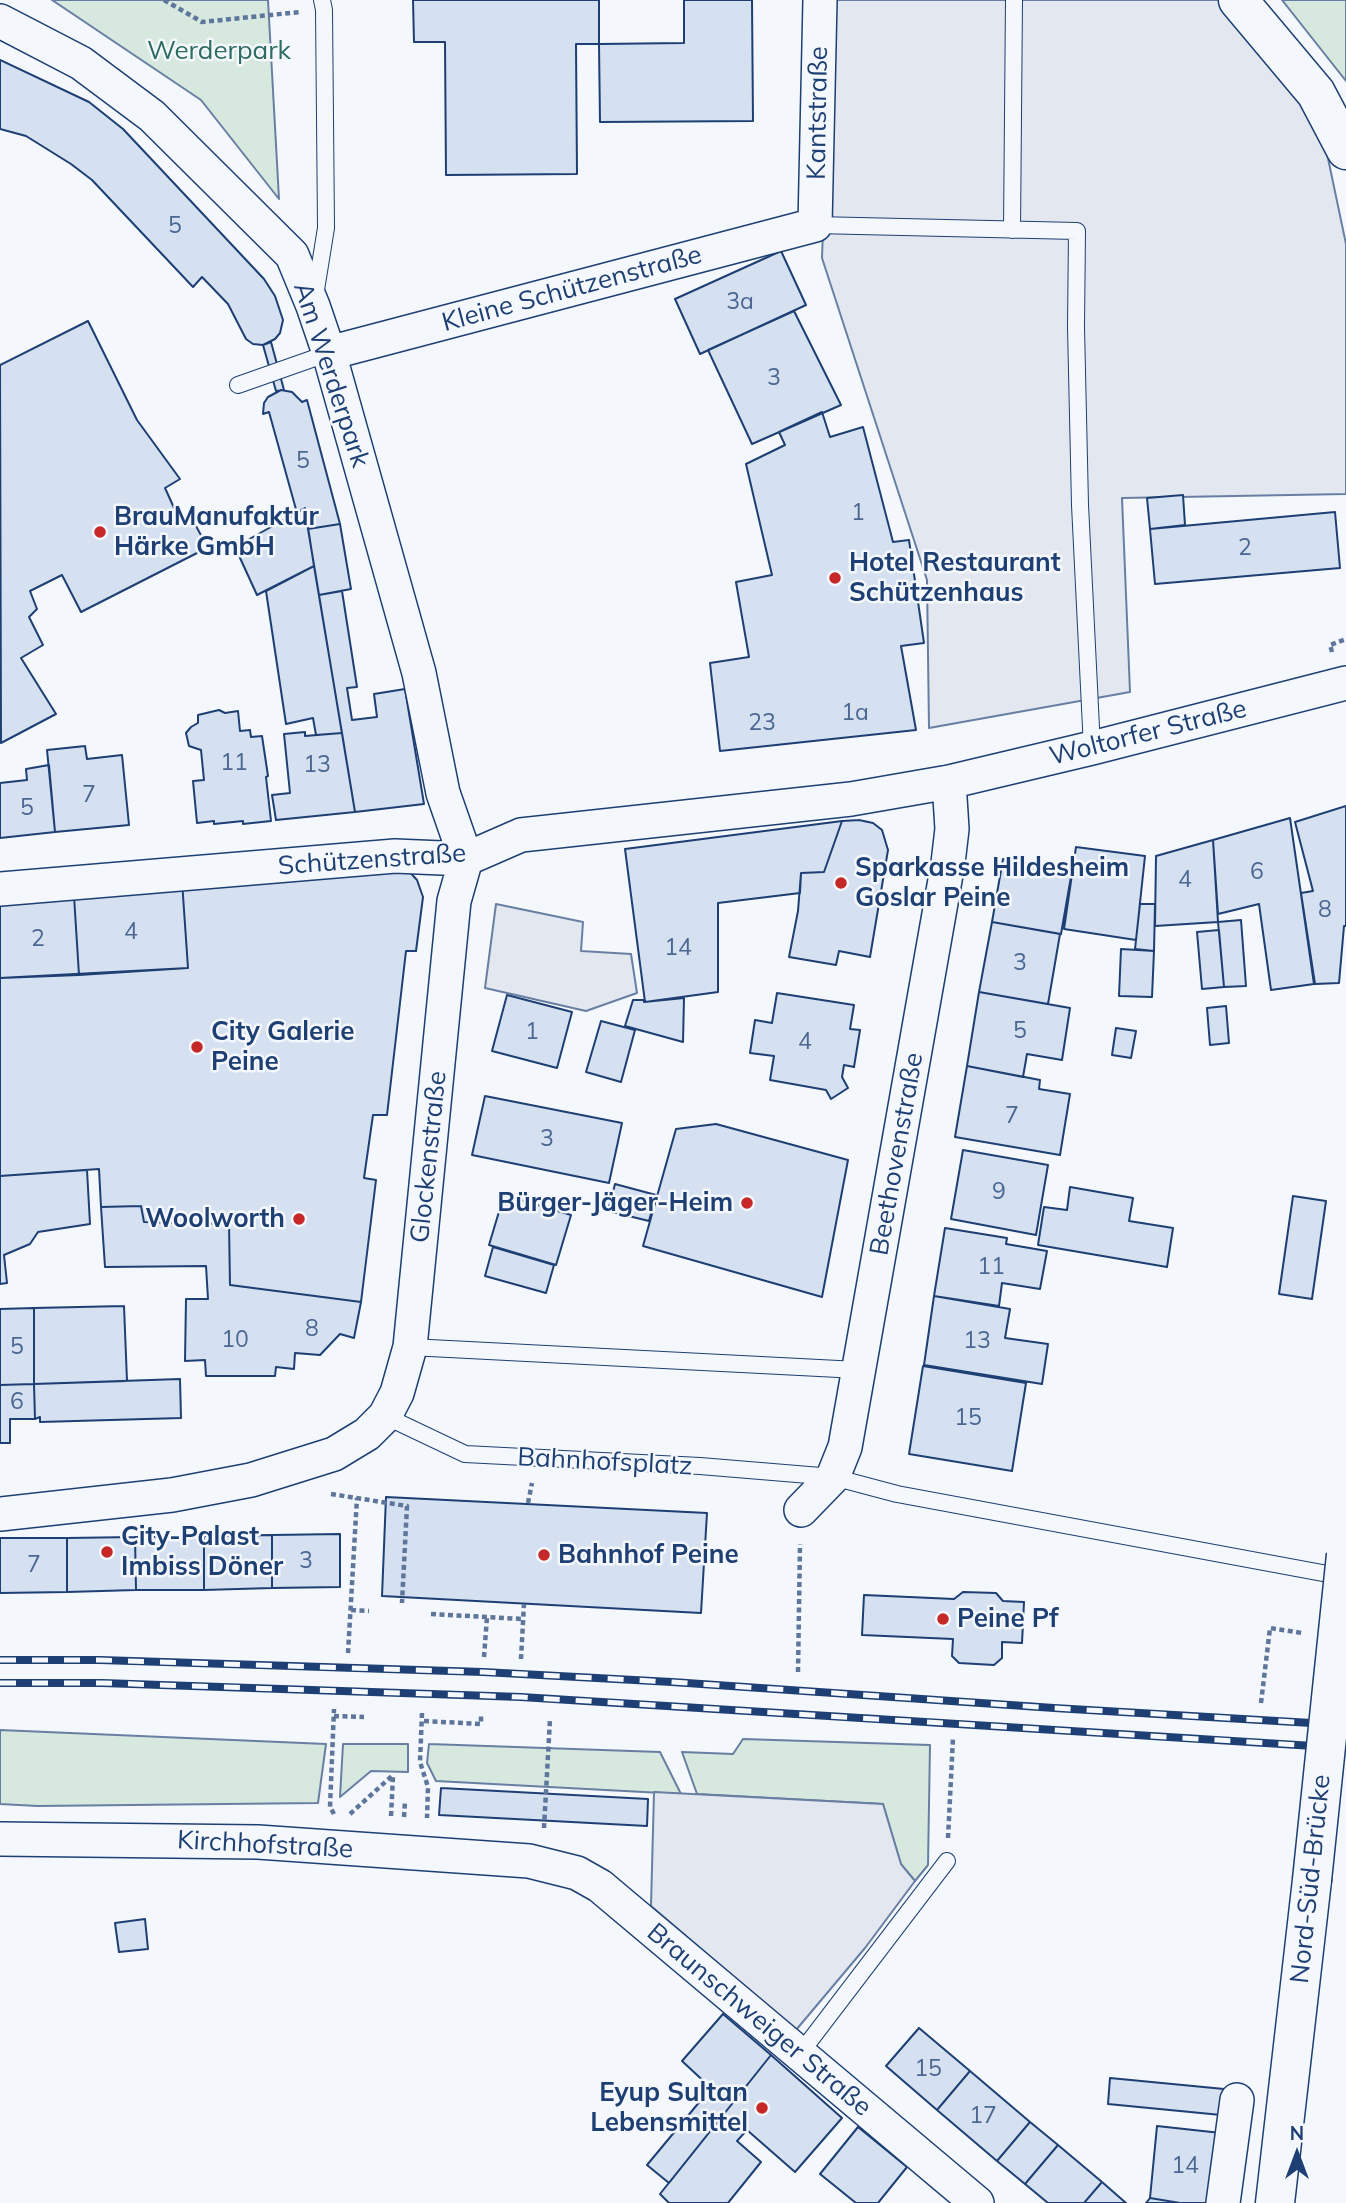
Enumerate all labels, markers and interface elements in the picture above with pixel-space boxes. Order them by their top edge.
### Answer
park label: Werderpark [147,35,291,67]
street label: Kantstraße [801,46,835,180]
house number: 5 [168,212,182,240]
street label: Kleine Schützenstraße [439,239,705,339]
street label: Am Werderpark [286,279,376,471]
house number: 3a [726,288,754,316]
house number: 3 [767,364,781,392]
house number: 5 [296,447,310,475]
house number: 1 [851,499,865,527]
place label: BrauManufaktur Härke GmbH [114,501,319,562]
marker: BrauManufaktur Härke GmbH [92,524,108,540]
house number: 2 [1238,534,1252,562]
place label: Hotel Restaurant Schützenhaus [849,547,1061,608]
marker: Hotel Restaurant Schützenhaus [827,570,843,586]
street label: Woltorfer Straße [1046,693,1250,773]
house number: 1a [841,699,869,727]
house number: 23 [748,709,776,737]
house number: 11 [220,749,248,777]
house number: 13 [303,751,331,779]
house number: 7 [82,781,96,809]
house number: 5 [20,794,34,822]
street label: Schützenstraße [277,838,467,882]
place label: Sparkasse Hildesheim Goslar Peine [855,852,1129,914]
house number: 6 [1250,858,1264,886]
house number: 4 [1178,866,1192,894]
marker: Sparkasse Hildesheim Goslar Peine [833,875,849,891]
house number: 8 [1318,896,1332,924]
house number: 4 [124,918,138,946]
house number: 2 [31,925,45,953]
house number: 14 [664,934,692,962]
house number: 3 [1013,949,1027,977]
place label: City Galerie Peine [211,1016,355,1078]
house number: 5 [1013,1017,1027,1045]
house number: 1 [525,1018,539,1046]
house number: 4 [798,1028,812,1056]
marker: City Galerie Peine [189,1039,205,1055]
street label: Beethovenstraße [864,1050,930,1258]
street label: Glockenstraße [404,1069,454,1245]
house number: 7 [1005,1102,1019,1130]
house number: 3 [540,1125,554,1153]
house number: 9 [992,1178,1006,1206]
place label: Bürger-Jäger-Heim [497,1187,733,1219]
marker: Bürger-Jäger-Heim [739,1195,755,1211]
place label: Woolworth [145,1203,285,1235]
marker: Woolworth [291,1211,307,1227]
house number: 11 [977,1253,1005,1281]
house number: 8 [305,1315,319,1343]
house number: 10 [221,1326,249,1354]
house number: 13 [963,1327,991,1355]
house number: 5 [10,1333,24,1361]
house number: 6 [10,1388,24,1416]
house number: 15 [954,1404,982,1432]
street label: Bahnhofsplatz [517,1442,693,1482]
place label: City-Palast Imbiss Döner [121,1521,283,1582]
place label: Bahnhof Peine [558,1539,739,1571]
marker: City-Palast Imbiss Döner [99,1544,115,1560]
house number: 3 [299,1547,313,1575]
marker: Bahnhof Peine [536,1547,552,1563]
house number: 7 [27,1551,41,1579]
place label: Peine Pf [957,1603,1059,1635]
marker: Peine Pf [935,1611,951,1627]
street label: Nord-Süd-Brücke [1285,1773,1337,1985]
street label: Kirchhofstraße [176,1825,354,1865]
street label: Braunschweiger Straße [640,1917,878,2123]
house number: 15 [914,2055,942,2083]
place label: Eyup Sultan Lebensmittel [590,2077,748,2138]
marker: Eyup Sultan Lebensmittel [754,2100,770,2116]
house number: 17 [969,2102,997,2130]
north arrow [1262,2119,1332,2189]
text: N [1290,2121,1304,2145]
house number: 14 [1171,2152,1199,2180]

